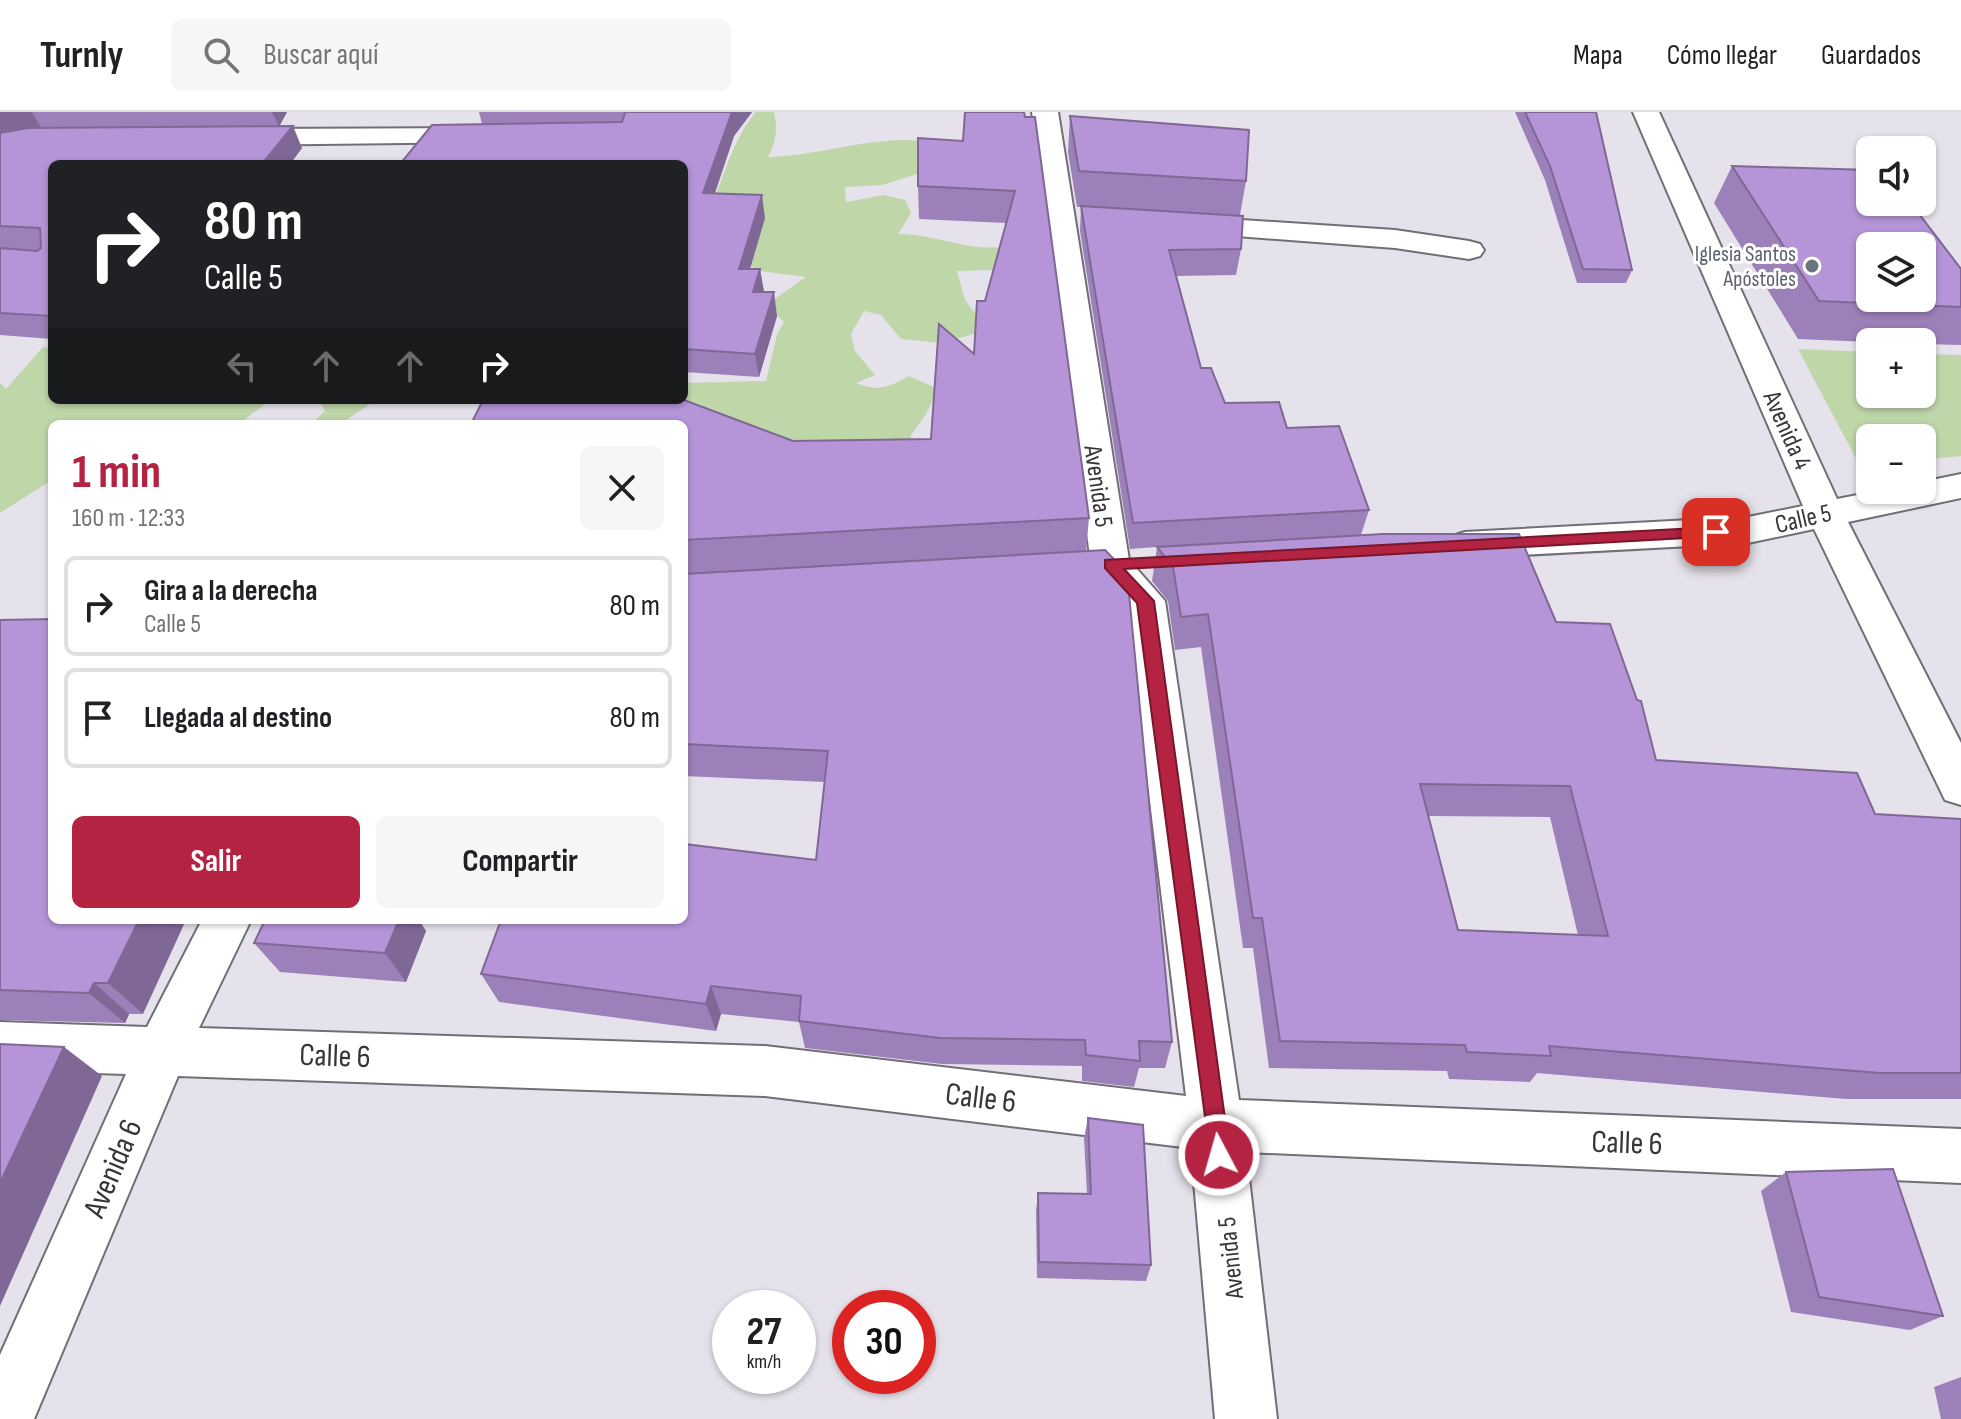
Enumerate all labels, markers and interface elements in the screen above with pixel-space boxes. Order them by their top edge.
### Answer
search box [171,19,731,91]
text: Turnly [40,33,123,78]
icon: search [199,33,243,77]
text: Buscar aquí [263,37,379,73]
text: Mapa [1573,39,1623,72]
text: Cómo llegar [1667,39,1777,72]
text: Guardados [1821,39,1921,72]
map controls [1856,136,1936,504]
button: sound [1856,136,1936,216]
text: 80 m [204,189,303,256]
icon: right [72,192,176,296]
button: layers [1856,232,1936,312]
place label: Iglesia Santos Apóstoles [1695,241,1796,293]
text: Calle 5 [204,257,283,300]
marker: Iglesia Santos Apóstoles [1803,257,1821,275]
button: + [1856,328,1936,408]
icon: left [220,344,264,388]
icon: ahead [304,344,348,388]
icon: ahead [388,344,432,388]
icon: right [472,344,516,388]
street label: Avenida 4 [1755,386,1818,475]
button: − [1856,424,1936,504]
street label: Avenida 5 [1076,442,1119,529]
text: 1 min [72,444,161,501]
button: close [580,446,664,530]
pin [1682,498,1750,566]
street label: Calle 5 [1772,498,1835,541]
text: 160 m · 12:33 [72,503,185,534]
icon: arrive [1694,510,1738,554]
text: Gira a la derecha [144,573,318,609]
icon: right [76,584,120,628]
text: 80 m [609,588,660,624]
text: Calle 5 [144,609,201,640]
icon: arrive [76,696,120,740]
text: Llegada al destino [144,700,332,736]
text: 80 m [609,700,660,736]
button: Salir [72,816,360,908]
button: Compartir [376,816,664,908]
street label: Calle 6 [299,1036,371,1077]
street label: Calle 6 [943,1075,1019,1122]
position arrow [1177,1113,1261,1197]
street label: Avenida 6 [75,1114,151,1224]
street label: Calle 6 [1591,1123,1663,1164]
street label: Avenida 5 [1212,1215,1251,1301]
speed limit sign: 30 [832,1290,936,1394]
text: 27 [747,1308,781,1356]
text: km/h [747,1350,781,1374]

